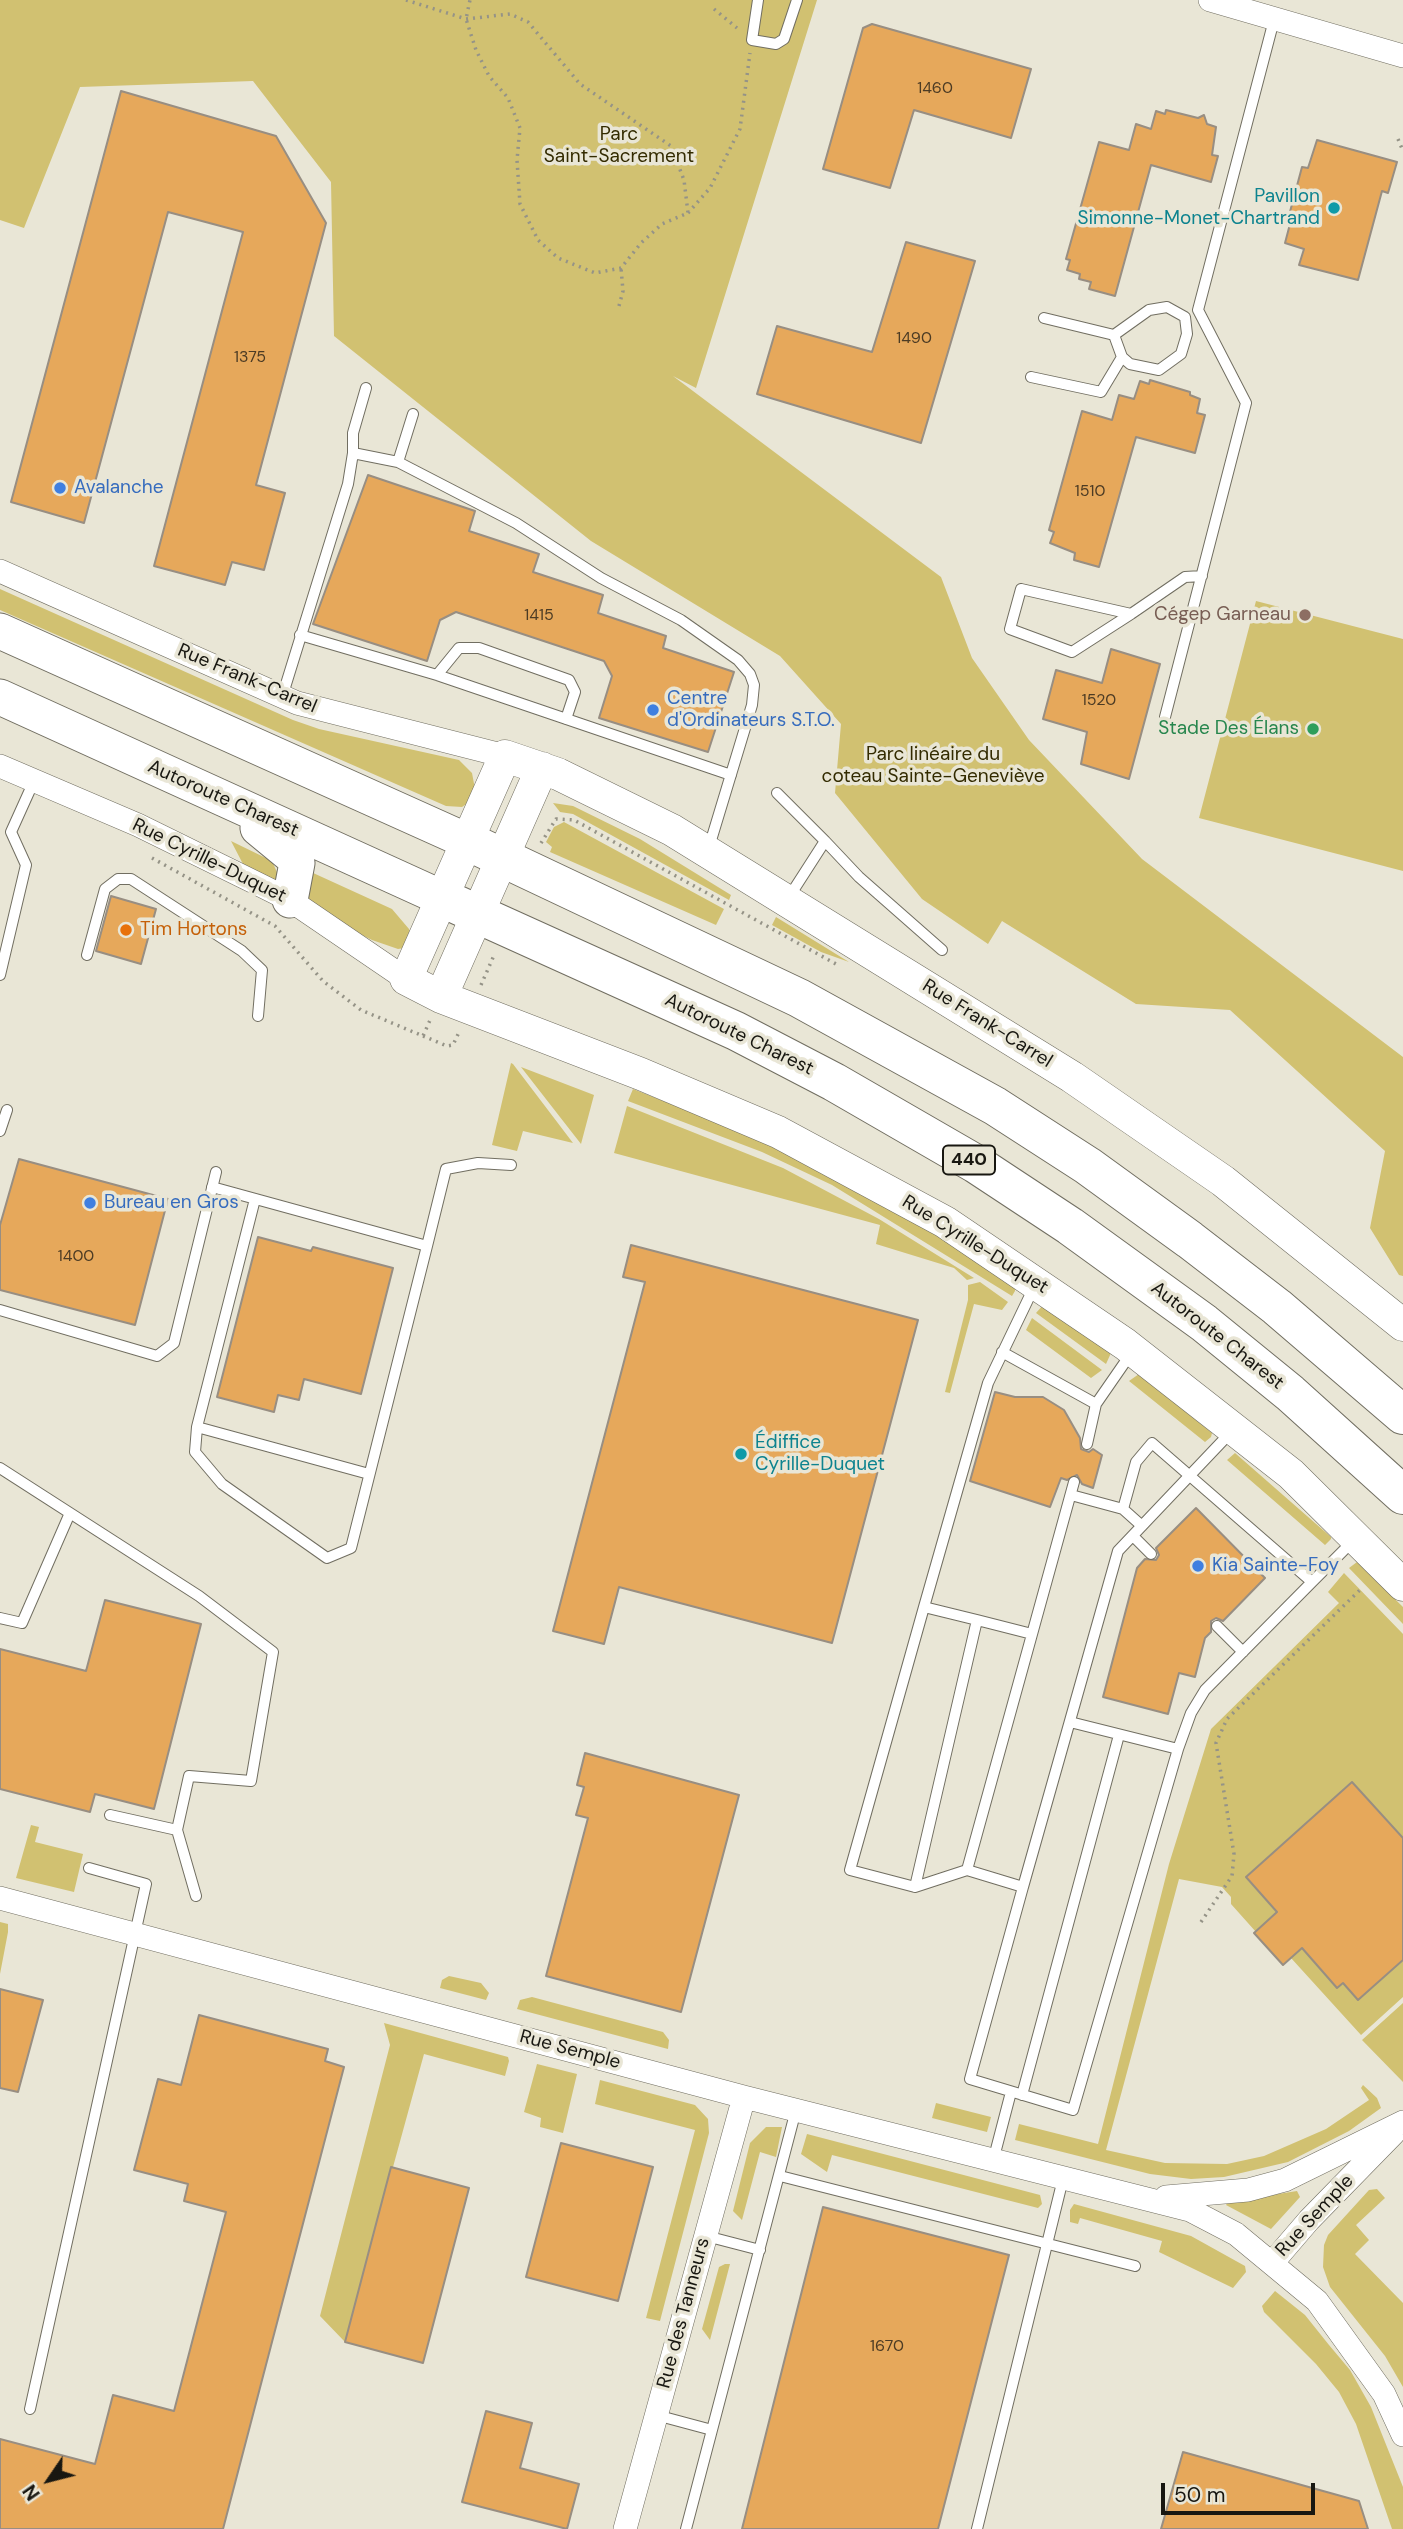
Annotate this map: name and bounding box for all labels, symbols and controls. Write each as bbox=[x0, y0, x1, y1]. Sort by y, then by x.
house number: 1460 bbox=[917, 79, 953, 99]
park label: Parc Saint-Sacrement bbox=[544, 124, 694, 168]
place label: Pavillon Simonne-Monet-Chartrand bbox=[1077, 186, 1320, 230]
marker: Pavillon Simonne-Monet-Chartrand bbox=[1326, 200, 1342, 216]
house number: 1490 bbox=[896, 329, 932, 349]
house number: 1375 bbox=[234, 348, 266, 368]
place label: Avalanche bbox=[74, 477, 164, 499]
marker: Avalanche bbox=[52, 480, 68, 496]
house number: 1510 bbox=[1075, 482, 1105, 502]
place label: Cégep Garneau bbox=[1154, 604, 1291, 626]
house number: 1415 bbox=[524, 606, 554, 626]
marker: Cégep Garneau bbox=[1297, 607, 1313, 623]
street label: Rue Frank-Carrel bbox=[174, 639, 320, 719]
place label: Centre d'Ordinateurs S.T.O. bbox=[667, 688, 835, 732]
house number: 1520 bbox=[1082, 691, 1116, 711]
marker: Centre d'Ordinateurs S.T.O. bbox=[645, 702, 661, 718]
place label: Stade Des Élans bbox=[1158, 718, 1299, 740]
marker: Stade Des Élans bbox=[1305, 721, 1321, 737]
park label: Parc linéaire du coteau Sainte-Geneviève bbox=[822, 744, 1044, 788]
street label: Autoroute Charest bbox=[144, 756, 302, 842]
street label: Rue Cyrille-Duquet bbox=[128, 814, 290, 908]
place label: Tim Hortons bbox=[140, 919, 247, 941]
marker: Tim Hortons bbox=[118, 922, 134, 938]
street label: Rue Frank-Carrel bbox=[918, 975, 1056, 1073]
street label: Autoroute Charest bbox=[661, 989, 817, 1081]
road number: 440 bbox=[943, 1146, 995, 1175]
street label: Rue Cyrille-Duquet bbox=[898, 1191, 1052, 1299]
place label: Bureau en Gros bbox=[104, 1192, 239, 1214]
marker: Bureau en Gros bbox=[82, 1195, 98, 1211]
house number: 1400 bbox=[58, 1247, 94, 1267]
street label: Autoroute Charest bbox=[1146, 1277, 1288, 1395]
place label: Édiffice Cyrille-Duquet bbox=[755, 1432, 885, 1476]
marker: Édiffice Cyrille-Duquet bbox=[733, 1446, 749, 1462]
place label: Kia Sainte-Foy bbox=[1212, 1555, 1339, 1577]
marker: Kia Sainte-Foy bbox=[1190, 1558, 1206, 1574]
street label: Rue Semple bbox=[517, 2026, 623, 2074]
street label: Rue Semple bbox=[1271, 2170, 1359, 2262]
street label: Rue des Tanneurs bbox=[653, 2235, 715, 2391]
house number: 1670 bbox=[870, 2337, 904, 2357]
north arrow bbox=[14, 2445, 84, 2515]
scale bar bbox=[1165, 2470, 1319, 2514]
text: N bbox=[17, 2479, 46, 2505]
text: 50 m bbox=[1174, 2481, 1225, 2509]

